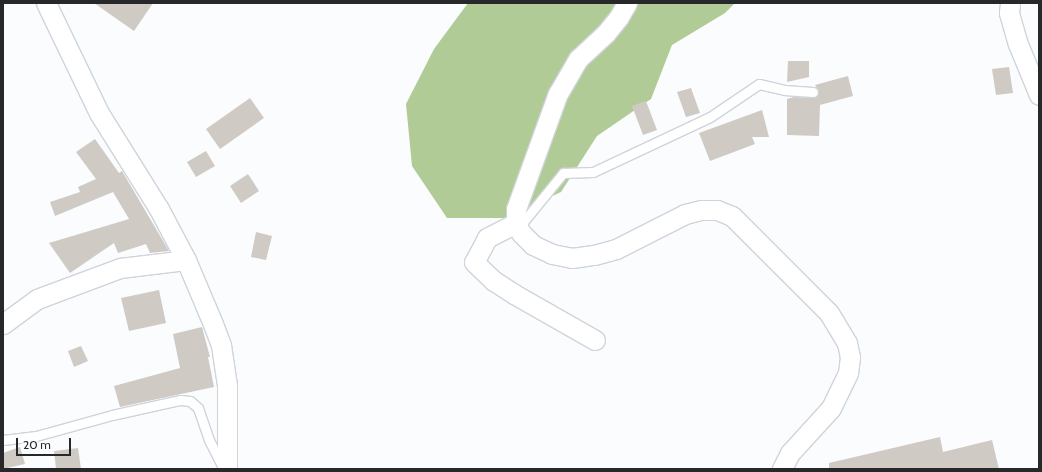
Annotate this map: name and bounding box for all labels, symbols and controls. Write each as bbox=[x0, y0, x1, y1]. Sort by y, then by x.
scale bar bbox=[18, 430, 73, 456]
text: 20 m bbox=[23, 437, 51, 452]

